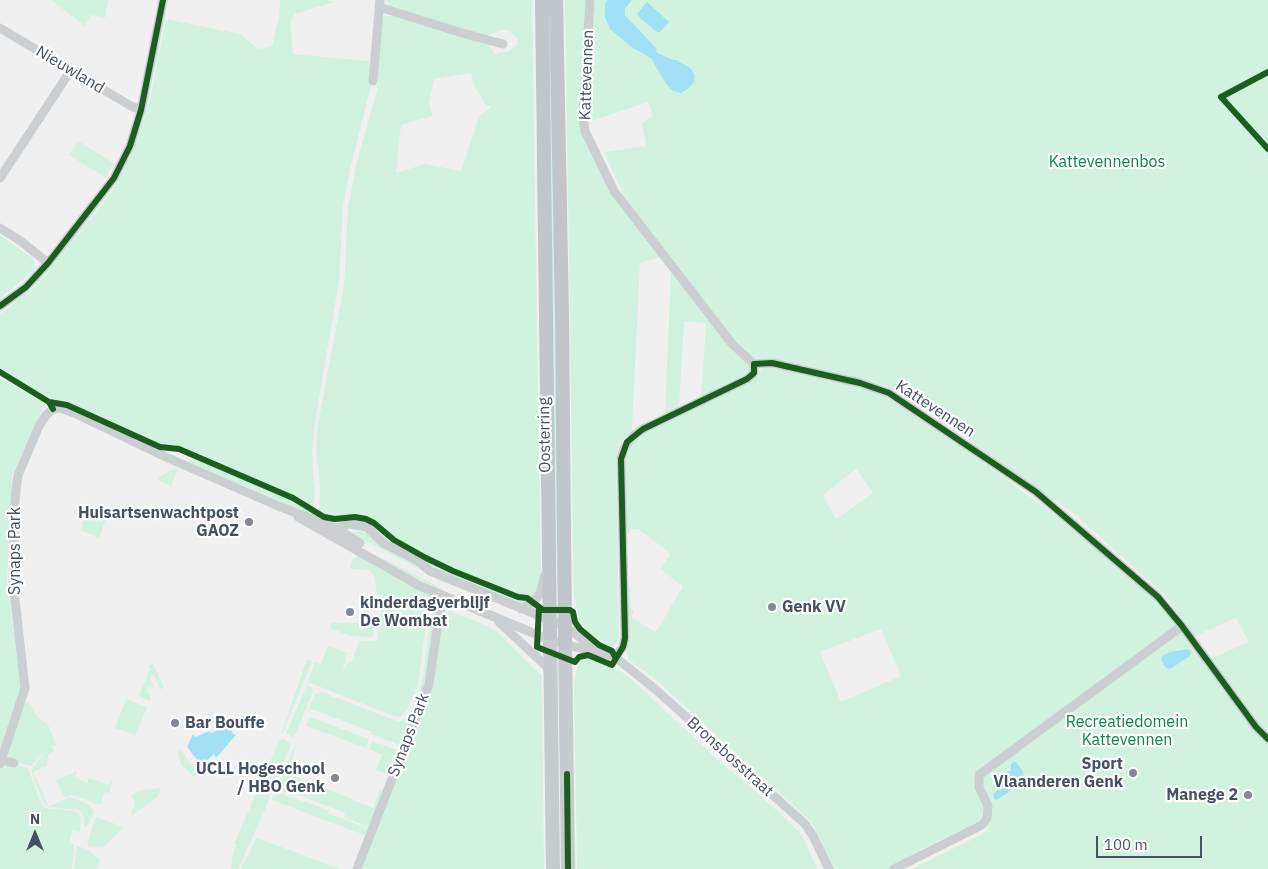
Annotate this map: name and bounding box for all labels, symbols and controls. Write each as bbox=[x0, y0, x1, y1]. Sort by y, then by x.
street label: Kattevennen bbox=[576, 29, 598, 121]
street label: Nieuwland bbox=[32, 42, 108, 98]
park label: Kattevennenbos bbox=[1049, 152, 1165, 172]
street label: Kattevennen bbox=[892, 376, 978, 442]
street label: Oosterring bbox=[535, 397, 555, 473]
place label: Huisartsenwachtpost GAOZ bbox=[78, 503, 239, 541]
street label: Synaps Park bbox=[5, 507, 25, 595]
marker: Huisartsenwachtpost GAOZ bbox=[243, 516, 255, 528]
place label: kinderdagverblijf De Wombat bbox=[360, 593, 490, 631]
place label: Genk VV bbox=[782, 597, 846, 617]
marker: Genk VV bbox=[766, 601, 778, 613]
marker: kinderdagverblijf De Wombat bbox=[344, 606, 356, 618]
street label: Synaps Park bbox=[384, 690, 434, 780]
park label: Recreatiedomein Kattevennen bbox=[1066, 712, 1188, 750]
place label: Bar Bouffe bbox=[185, 713, 265, 733]
street label: Bronsbosstraat bbox=[683, 713, 777, 801]
marker: Bar Bouffe bbox=[169, 717, 181, 729]
place label: Sport Vlaanderen Genk bbox=[993, 754, 1123, 792]
place label: UCLL Hogeschool / HBO Genk bbox=[196, 759, 325, 797]
marker: Sport Vlaanderen Genk bbox=[1127, 767, 1139, 779]
marker: UCLL Hogeschool / HBO Genk bbox=[329, 772, 341, 784]
place label: Manege 2 bbox=[1166, 785, 1238, 805]
marker: Manege 2 bbox=[1242, 789, 1254, 801]
north arrow bbox=[10, 809, 60, 859]
text: N bbox=[30, 810, 40, 828]
scale bar bbox=[1098, 826, 1204, 858]
text: 100 m bbox=[1104, 835, 1148, 854]

